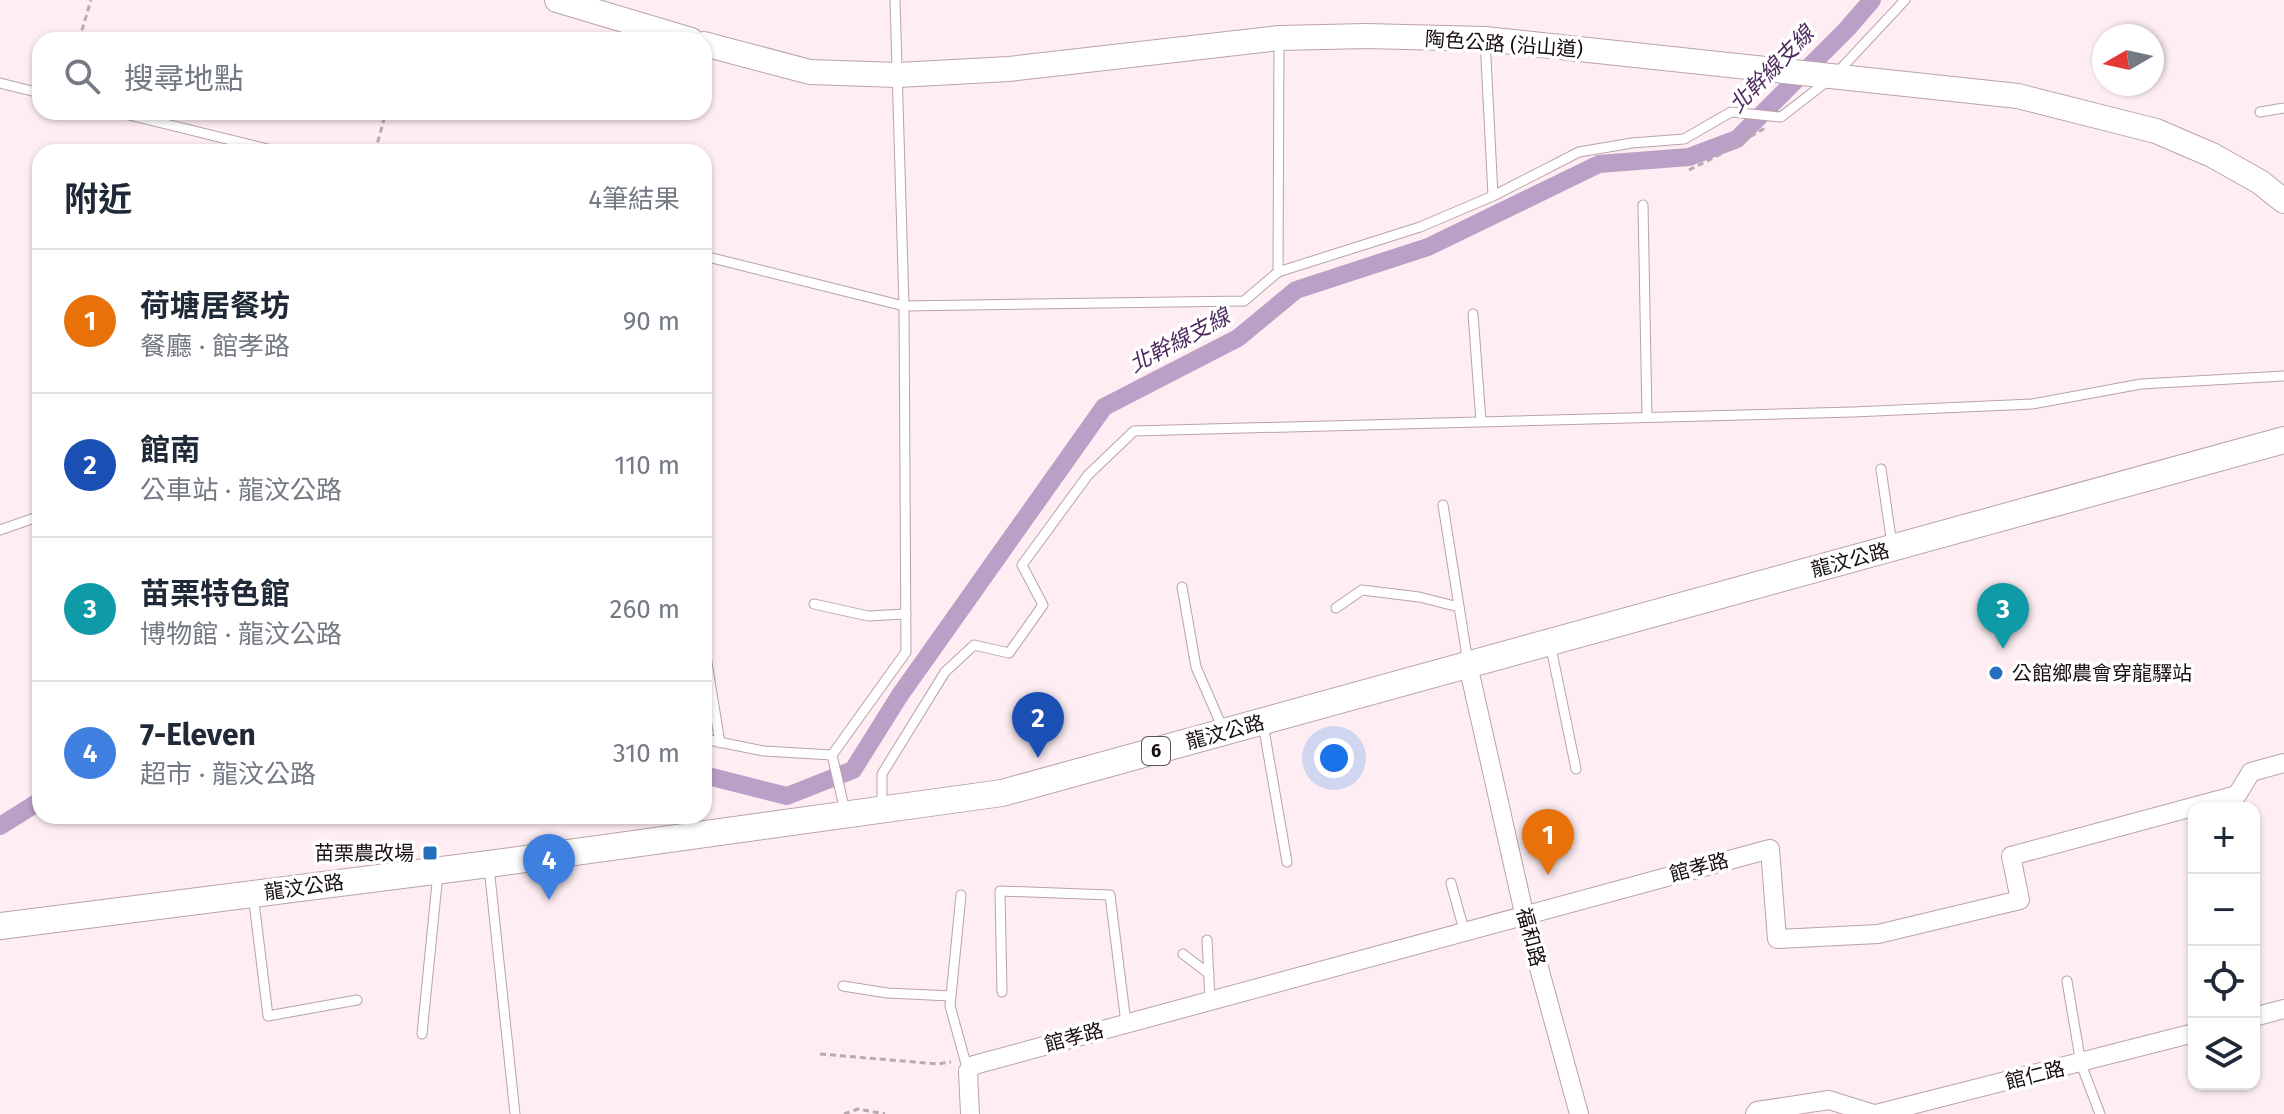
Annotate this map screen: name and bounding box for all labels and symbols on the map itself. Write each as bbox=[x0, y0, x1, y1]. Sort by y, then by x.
water label: 北幹線支線 bbox=[1723, 18, 1821, 118]
north arrow bbox=[2092, 24, 2164, 96]
street label: 陶色公路 (沿山道) bbox=[1424, 27, 1584, 61]
water label: 北幹線支線 bbox=[1124, 301, 1237, 378]
street label: 龍汶公路 bbox=[1808, 538, 1892, 582]
pin: 3 bbox=[1977, 583, 2029, 649]
place label: 公館鄉農會穿龍驛站 bbox=[2012, 661, 2192, 685]
marker: 公館鄉農會穿龍驛站 bbox=[1987, 664, 2005, 682]
pin: 2 bbox=[1012, 692, 1064, 758]
street label: 龍汶公路 bbox=[1183, 710, 1267, 754]
road number: 6 bbox=[1142, 737, 1170, 765]
your location bbox=[1314, 738, 1354, 778]
pin: 1 bbox=[1522, 809, 1574, 875]
pin: 4 bbox=[523, 834, 575, 900]
place label: 苗栗農改場 bbox=[314, 841, 414, 865]
marker: 苗栗農改場 bbox=[421, 844, 439, 862]
street label: 館孝路 bbox=[1667, 848, 1731, 886]
street label: 龍汶公路 bbox=[263, 870, 345, 904]
street label: 福和路 bbox=[1512, 905, 1550, 969]
street label: 館孝路 bbox=[1042, 1018, 1106, 1056]
street label: 館仁路 bbox=[2003, 1056, 2067, 1094]

